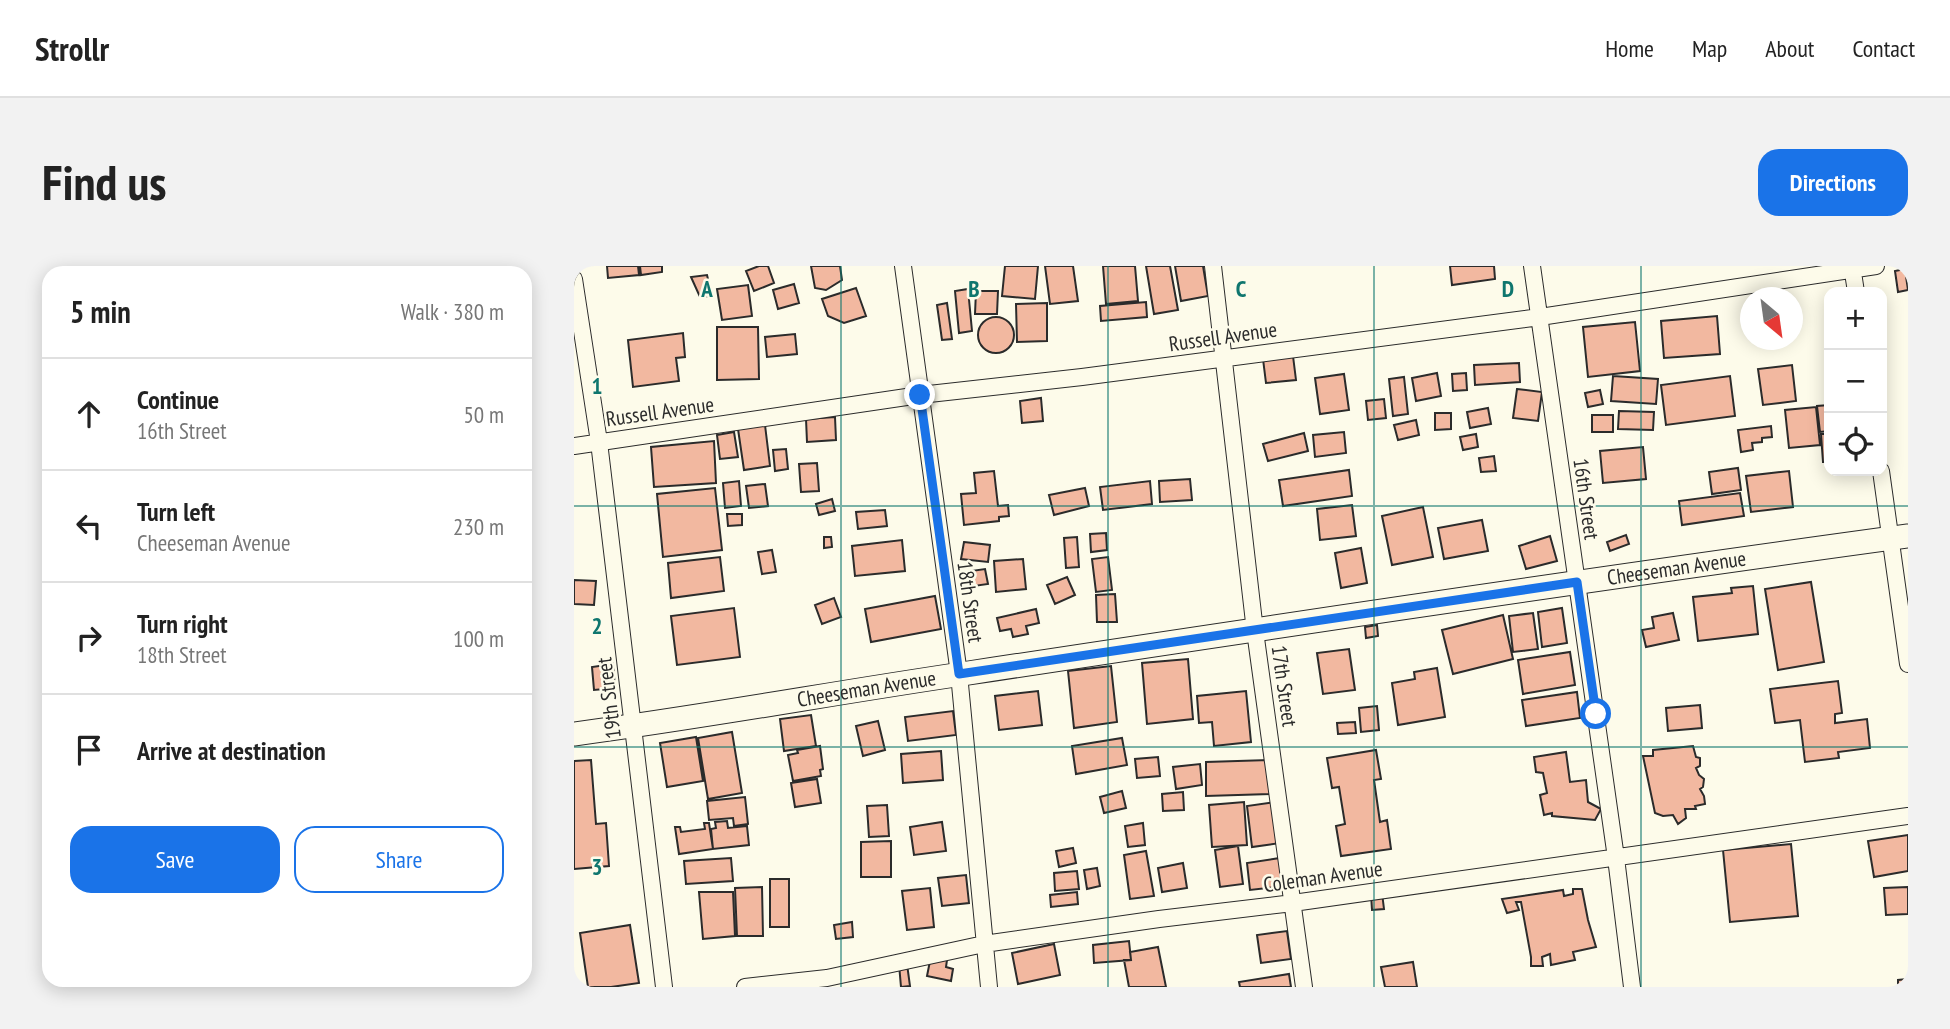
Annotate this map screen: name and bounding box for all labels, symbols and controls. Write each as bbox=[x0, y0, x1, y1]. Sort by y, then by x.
text: Strollr bbox=[35, 27, 109, 70]
text: Home bbox=[1605, 33, 1654, 64]
text: Map bbox=[1692, 33, 1727, 64]
text: About bbox=[1765, 33, 1814, 64]
text: Contact bbox=[1852, 33, 1915, 64]
button: Directions bbox=[1758, 149, 1908, 216]
text: Find us bbox=[42, 150, 166, 214]
text: A bbox=[700, 274, 713, 303]
text: B bbox=[968, 274, 980, 303]
text: C bbox=[1236, 274, 1247, 303]
text: D bbox=[1502, 274, 1514, 303]
north arrow bbox=[1740, 287, 1803, 350]
map controls bbox=[1824, 287, 1887, 476]
button: + bbox=[1824, 287, 1887, 350]
text: 5 min bbox=[70, 292, 131, 331]
text: Walk · 380 m bbox=[401, 297, 504, 326]
street label: Russell Avenue bbox=[1167, 316, 1279, 357]
button: − bbox=[1824, 350, 1887, 413]
text: 1 bbox=[592, 371, 603, 400]
route end bbox=[904, 379, 935, 410]
text: Continue bbox=[137, 383, 219, 416]
street label: Russell Avenue bbox=[604, 391, 716, 432]
icon: ahead bbox=[70, 395, 108, 433]
text: 50 m bbox=[463, 400, 504, 429]
button: locate bbox=[1824, 413, 1887, 476]
text: 16th Street bbox=[137, 416, 227, 445]
street label: 16th Street bbox=[1567, 457, 1606, 542]
text: Turn left bbox=[137, 495, 215, 528]
icon: left bbox=[70, 507, 108, 545]
text: 230 m bbox=[453, 512, 504, 541]
text: Cheeseman Avenue bbox=[137, 528, 290, 557]
street label: Cheeseman Avenue bbox=[1605, 545, 1748, 591]
street label: 18th Street bbox=[951, 560, 990, 645]
text: Turn right bbox=[137, 607, 228, 640]
text: 2 bbox=[592, 611, 603, 640]
icon: right bbox=[70, 619, 108, 657]
text: 100 m bbox=[453, 624, 504, 653]
text: 18th Street bbox=[137, 640, 227, 669]
street label: 17th Street bbox=[1265, 644, 1304, 728]
street label: 19th Street bbox=[590, 656, 627, 740]
street label: Cheeseman Avenue bbox=[795, 664, 938, 713]
route start bbox=[1580, 698, 1611, 729]
icon: arrive bbox=[70, 731, 108, 769]
text: Arrive at destination bbox=[137, 734, 326, 767]
button: Save bbox=[70, 826, 280, 893]
button: Share bbox=[294, 826, 504, 893]
text: 3 bbox=[592, 852, 603, 881]
street label: Coleman Avenue bbox=[1262, 855, 1384, 898]

